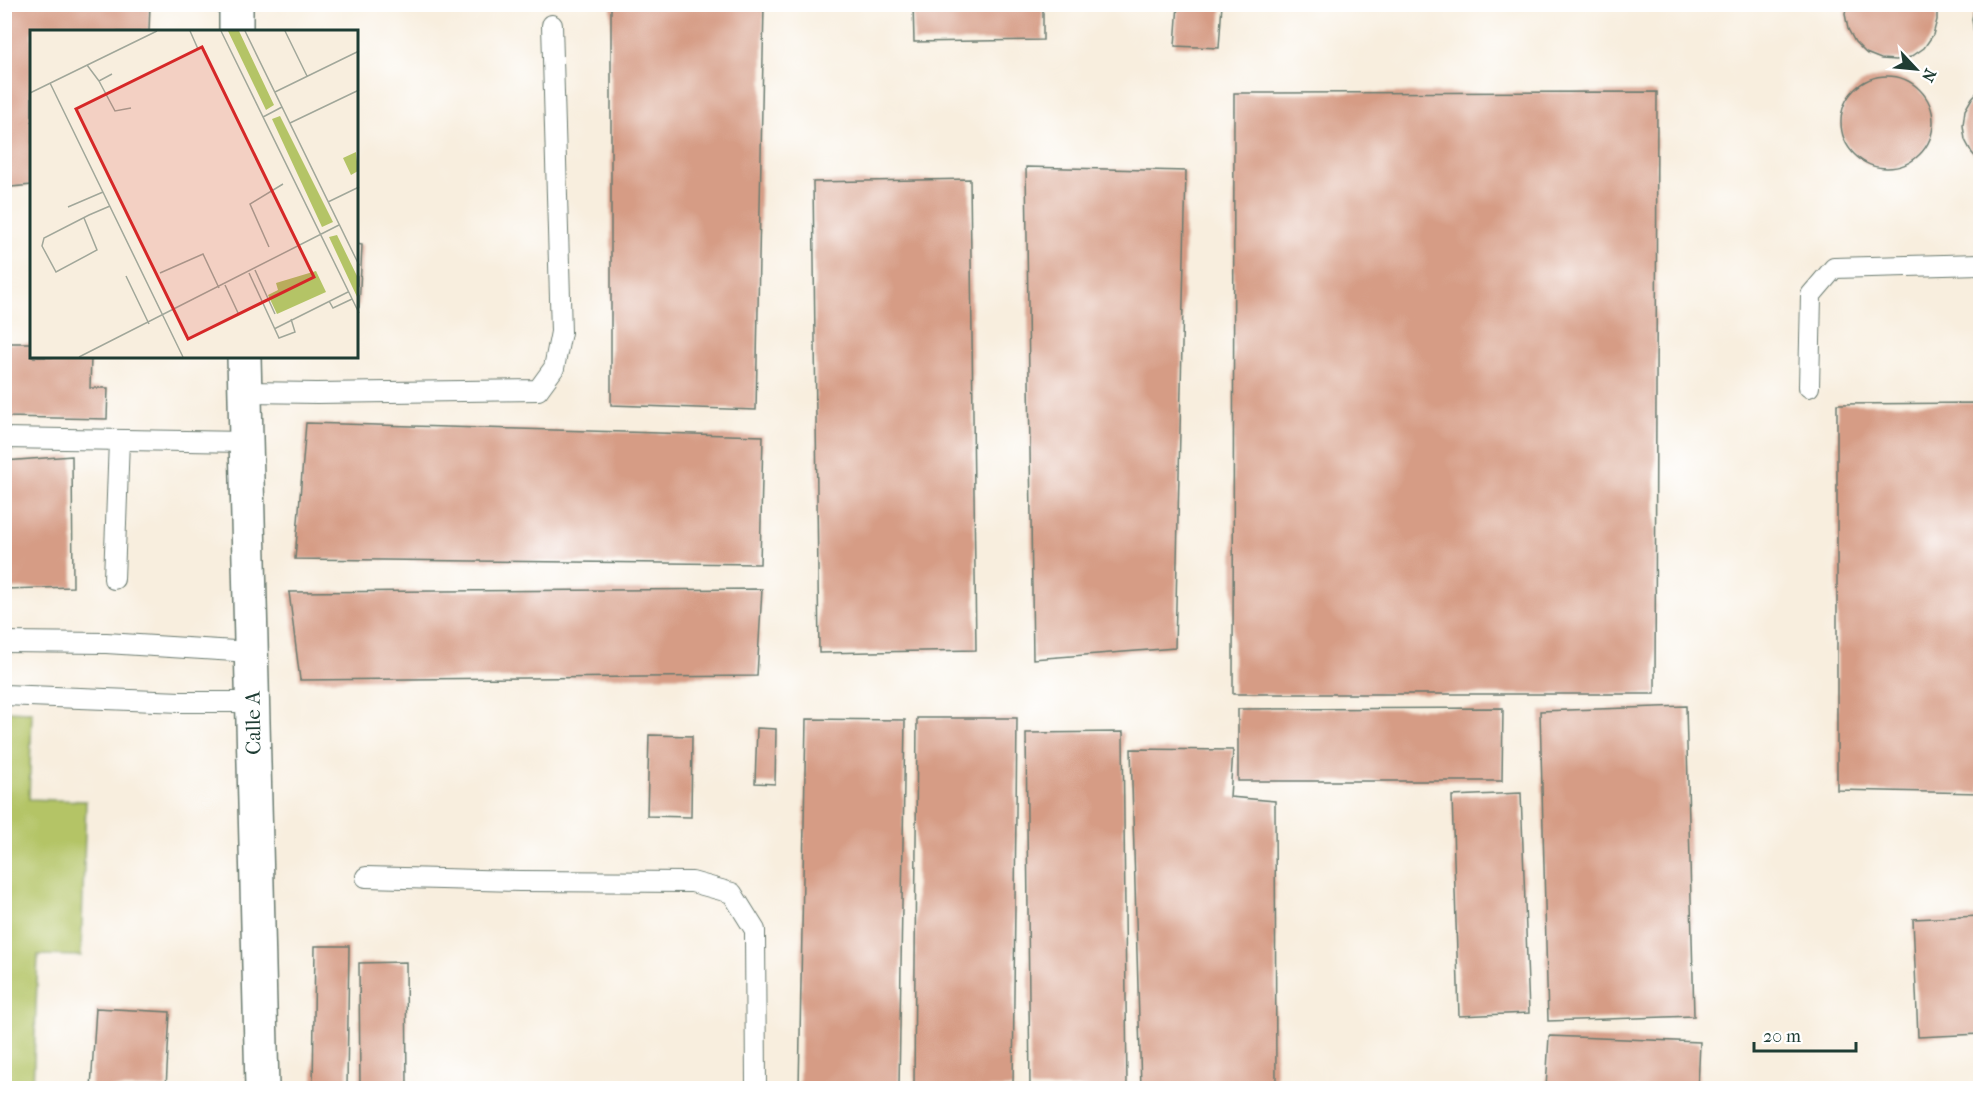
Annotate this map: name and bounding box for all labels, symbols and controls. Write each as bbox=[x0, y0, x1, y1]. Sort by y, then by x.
inset map bbox=[30, 30, 358, 358]
north arrow bbox=[1886, 39, 1946, 99]
text: N bbox=[1917, 66, 1940, 86]
street label: Calle A bbox=[240, 691, 266, 755]
scale bar bbox=[1754, 1015, 1856, 1053]
text: 20 m bbox=[1763, 1026, 1801, 1047]

